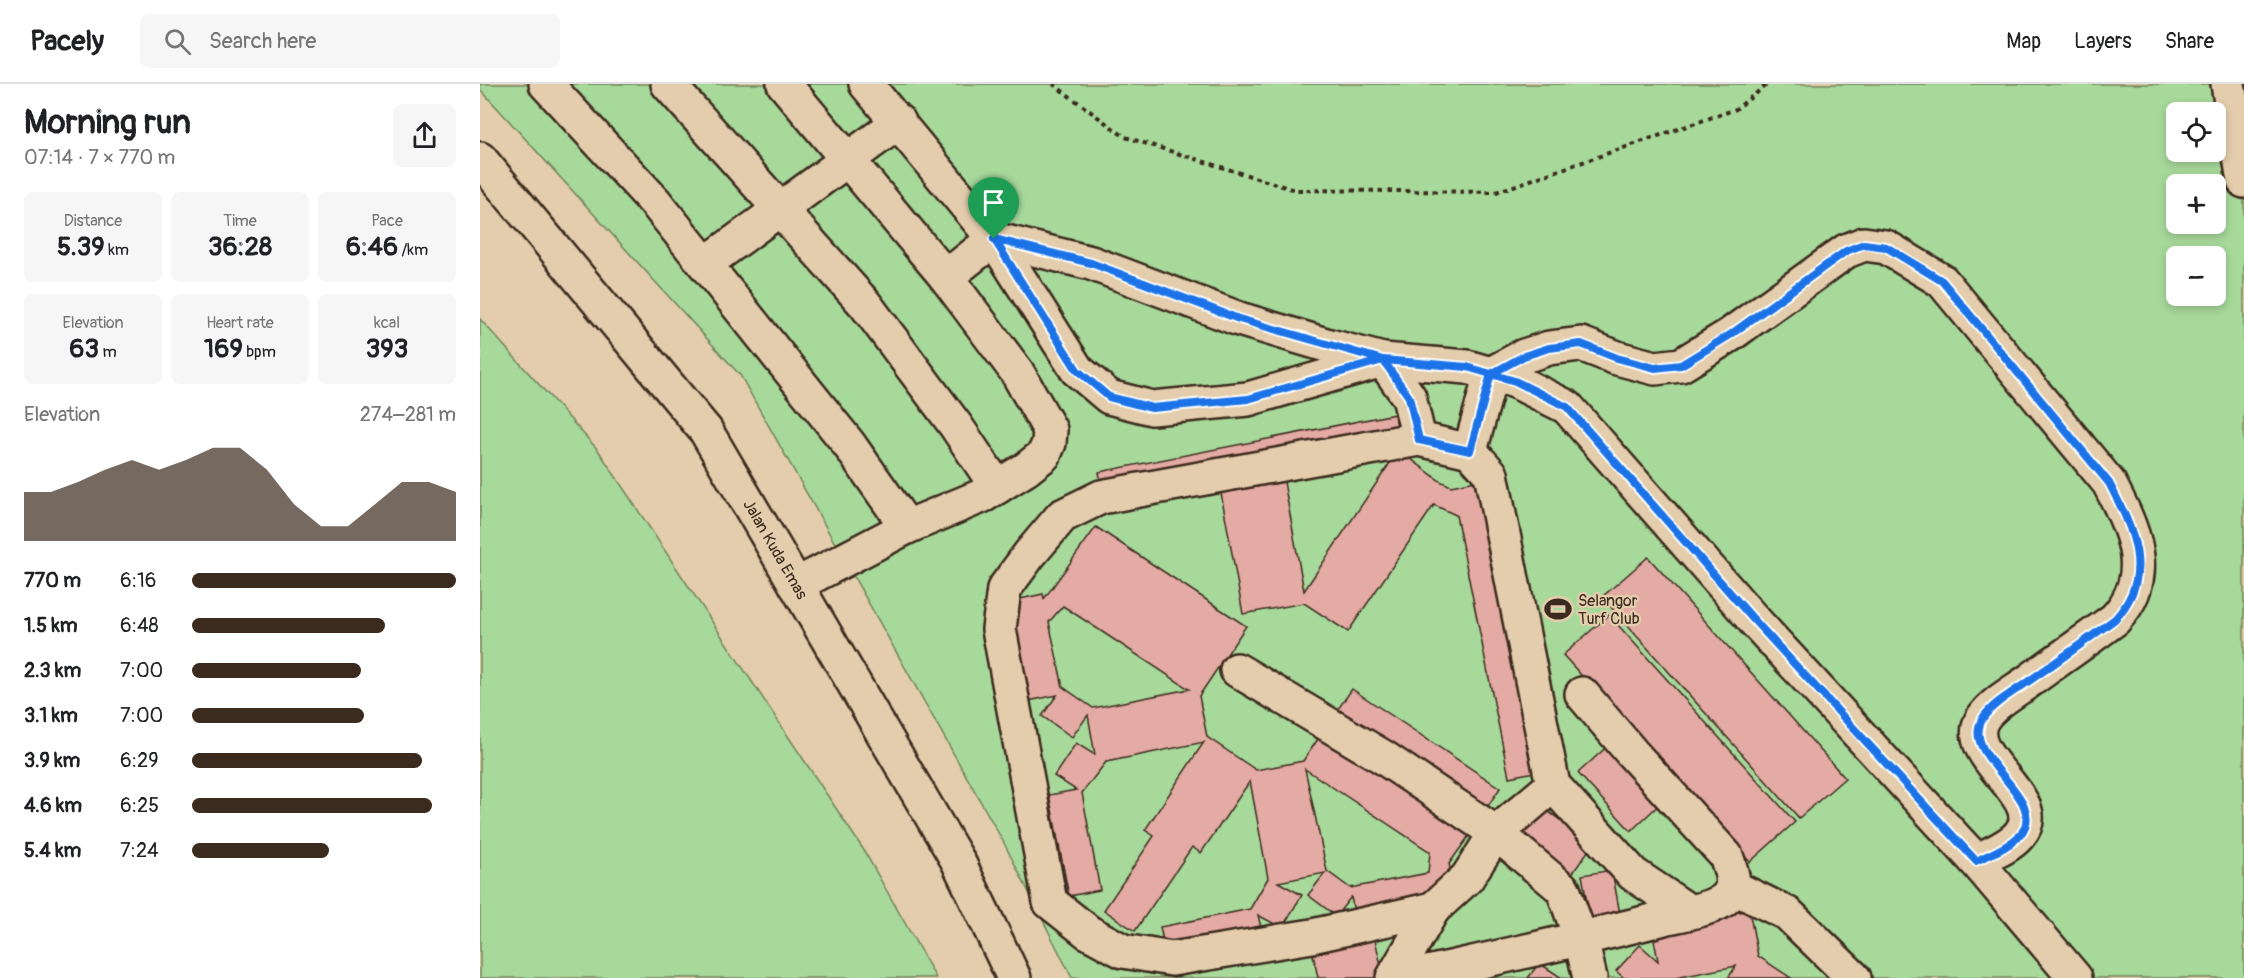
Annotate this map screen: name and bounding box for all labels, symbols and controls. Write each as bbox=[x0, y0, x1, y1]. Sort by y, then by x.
search box bbox=[140, 14, 560, 68]
text: Pacely bbox=[30, 24, 104, 59]
icon: search bbox=[161, 25, 194, 58]
text: Search here bbox=[209, 27, 316, 55]
text: Map bbox=[2006, 28, 2041, 55]
text: Layers bbox=[2074, 28, 2132, 55]
text: Share bbox=[2165, 28, 2214, 55]
text: Morning run bbox=[24, 102, 191, 143]
map controls bbox=[2166, 102, 2226, 306]
button: locate bbox=[2166, 102, 2226, 162]
button: share bbox=[393, 104, 456, 167]
text: 07:14 · 7 × 770 m bbox=[24, 145, 175, 170]
button: + bbox=[2166, 174, 2226, 234]
pin bbox=[968, 177, 1019, 239]
icon: arrive bbox=[977, 186, 1010, 219]
text: Distance bbox=[64, 211, 122, 231]
text: Time bbox=[223, 211, 257, 231]
text: Pace bbox=[371, 211, 403, 231]
text: 5.39 bbox=[57, 231, 105, 263]
text: 36:28 bbox=[208, 231, 272, 263]
text: 6:46 bbox=[346, 231, 398, 263]
text: km bbox=[105, 240, 129, 260]
text: /km bbox=[398, 240, 428, 260]
button: − bbox=[2166, 246, 2226, 306]
text: Elevation bbox=[63, 313, 123, 333]
text: Heart rate bbox=[206, 313, 274, 333]
text: kcal bbox=[374, 313, 400, 333]
text: 63 bbox=[69, 333, 99, 365]
text: 169 bbox=[204, 333, 243, 365]
text: 393 bbox=[366, 333, 408, 365]
text: m bbox=[99, 342, 117, 362]
text: bpm bbox=[243, 342, 276, 362]
text: Elevation bbox=[24, 402, 100, 427]
text: 274–281 m bbox=[360, 402, 456, 427]
street label: Jalan Kuda Emas bbox=[738, 496, 812, 603]
text: 770 m bbox=[24, 568, 81, 593]
text: 6:16 bbox=[120, 568, 156, 593]
place label: Selangor Turf Club bbox=[1578, 591, 1640, 629]
sports icon: Selangor Turf Club bbox=[1543, 594, 1573, 624]
text: 1.5 km bbox=[24, 613, 77, 638]
text: 6:48 bbox=[120, 613, 159, 638]
text: 2.3 km bbox=[24, 658, 81, 683]
text: 7:00 bbox=[120, 658, 163, 683]
text: 3.1 km bbox=[24, 703, 78, 728]
text: 7:00 bbox=[120, 703, 163, 728]
text: 3.9 km bbox=[24, 748, 80, 773]
text: 6:29 bbox=[120, 748, 158, 773]
text: 4.6 km bbox=[24, 793, 82, 818]
text: 6:25 bbox=[120, 793, 159, 818]
text: 5.4 km bbox=[24, 838, 81, 863]
text: 7:24 bbox=[120, 838, 159, 863]

